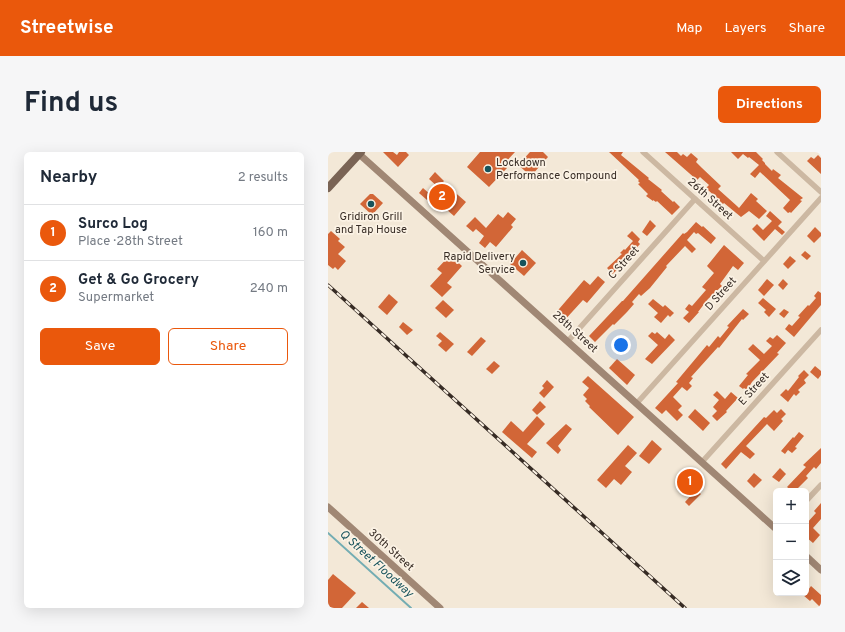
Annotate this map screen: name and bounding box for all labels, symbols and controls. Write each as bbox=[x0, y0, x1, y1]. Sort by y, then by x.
text: Streetwise bbox=[20, 16, 113, 40]
text: Map bbox=[676, 20, 702, 37]
text: Layers bbox=[724, 20, 766, 37]
text: Share bbox=[788, 20, 825, 37]
text: Find us bbox=[24, 86, 118, 122]
button: Directions bbox=[718, 86, 821, 123]
place label: Lockdown Performance Compound bbox=[496, 156, 617, 183]
marker: Lockdown Performance Compound bbox=[483, 164, 493, 174]
text: Nearby bbox=[40, 167, 97, 189]
text: 2 results bbox=[238, 170, 288, 186]
street label: 26th Street bbox=[684, 175, 736, 223]
pin: 2 bbox=[429, 182, 455, 212]
marker: Gridiron Grill and Tap House bbox=[366, 199, 376, 209]
place label: Gridiron Grill and Tap House bbox=[335, 210, 407, 237]
text: Surco Log bbox=[78, 215, 148, 234]
text: 1 bbox=[50, 225, 56, 241]
text: 160 m bbox=[253, 225, 288, 241]
text: Place · 28th Street bbox=[78, 234, 183, 250]
street label: C Street bbox=[605, 243, 643, 283]
place label: Rapid Delivery Service bbox=[443, 250, 515, 277]
marker: Rapid Delivery Service bbox=[518, 258, 528, 268]
text: Get & Go Grocery bbox=[78, 271, 199, 290]
street label: D Street bbox=[702, 274, 740, 314]
text: 2 bbox=[49, 281, 57, 297]
text: 240 m bbox=[250, 281, 288, 297]
text: Supermarket bbox=[78, 290, 154, 306]
street label: 28th Street bbox=[549, 308, 601, 356]
button: Save bbox=[40, 328, 160, 365]
button: Share bbox=[168, 328, 288, 365]
your location bbox=[611, 335, 631, 355]
street label: E Street bbox=[736, 370, 772, 408]
pin: 1 bbox=[677, 467, 703, 497]
map controls bbox=[773, 488, 809, 596]
button: + bbox=[773, 488, 809, 524]
button: − bbox=[773, 524, 809, 560]
water label: Q Street Floodway bbox=[336, 526, 417, 602]
street label: 30th Street bbox=[365, 526, 417, 574]
button: layers bbox=[773, 560, 809, 596]

